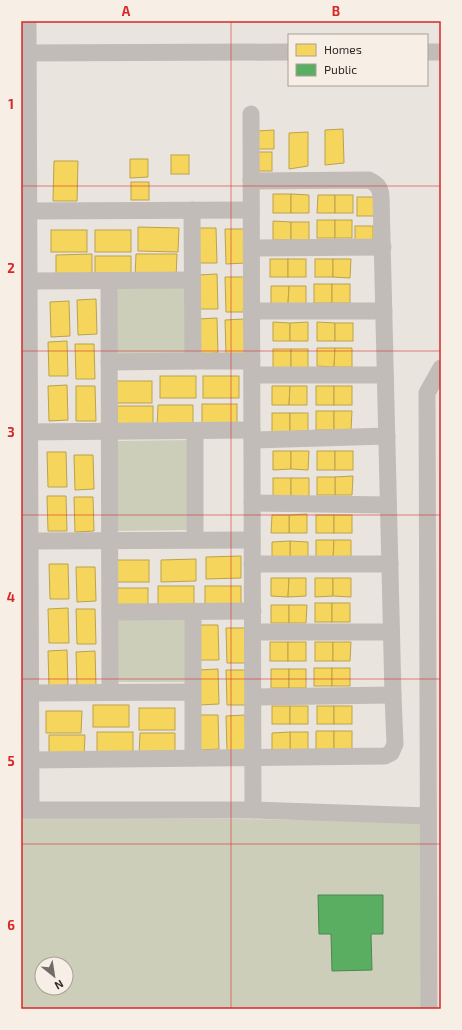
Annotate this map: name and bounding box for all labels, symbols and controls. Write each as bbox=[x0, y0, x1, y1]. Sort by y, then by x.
text: A bbox=[122, 3, 131, 19]
text: B bbox=[332, 3, 340, 19]
legend bbox=[288, 34, 428, 86]
text: Homes bbox=[324, 42, 362, 56]
text: Public bbox=[324, 62, 357, 76]
text: 1 bbox=[8, 96, 14, 112]
text: 2 bbox=[7, 260, 15, 276]
text: 3 bbox=[7, 424, 15, 440]
text: 4 bbox=[7, 589, 15, 605]
text: 5 bbox=[7, 753, 15, 769]
text: 6 bbox=[7, 917, 15, 933]
north arrow bbox=[34, 956, 74, 996]
text: N bbox=[53, 977, 66, 993]

